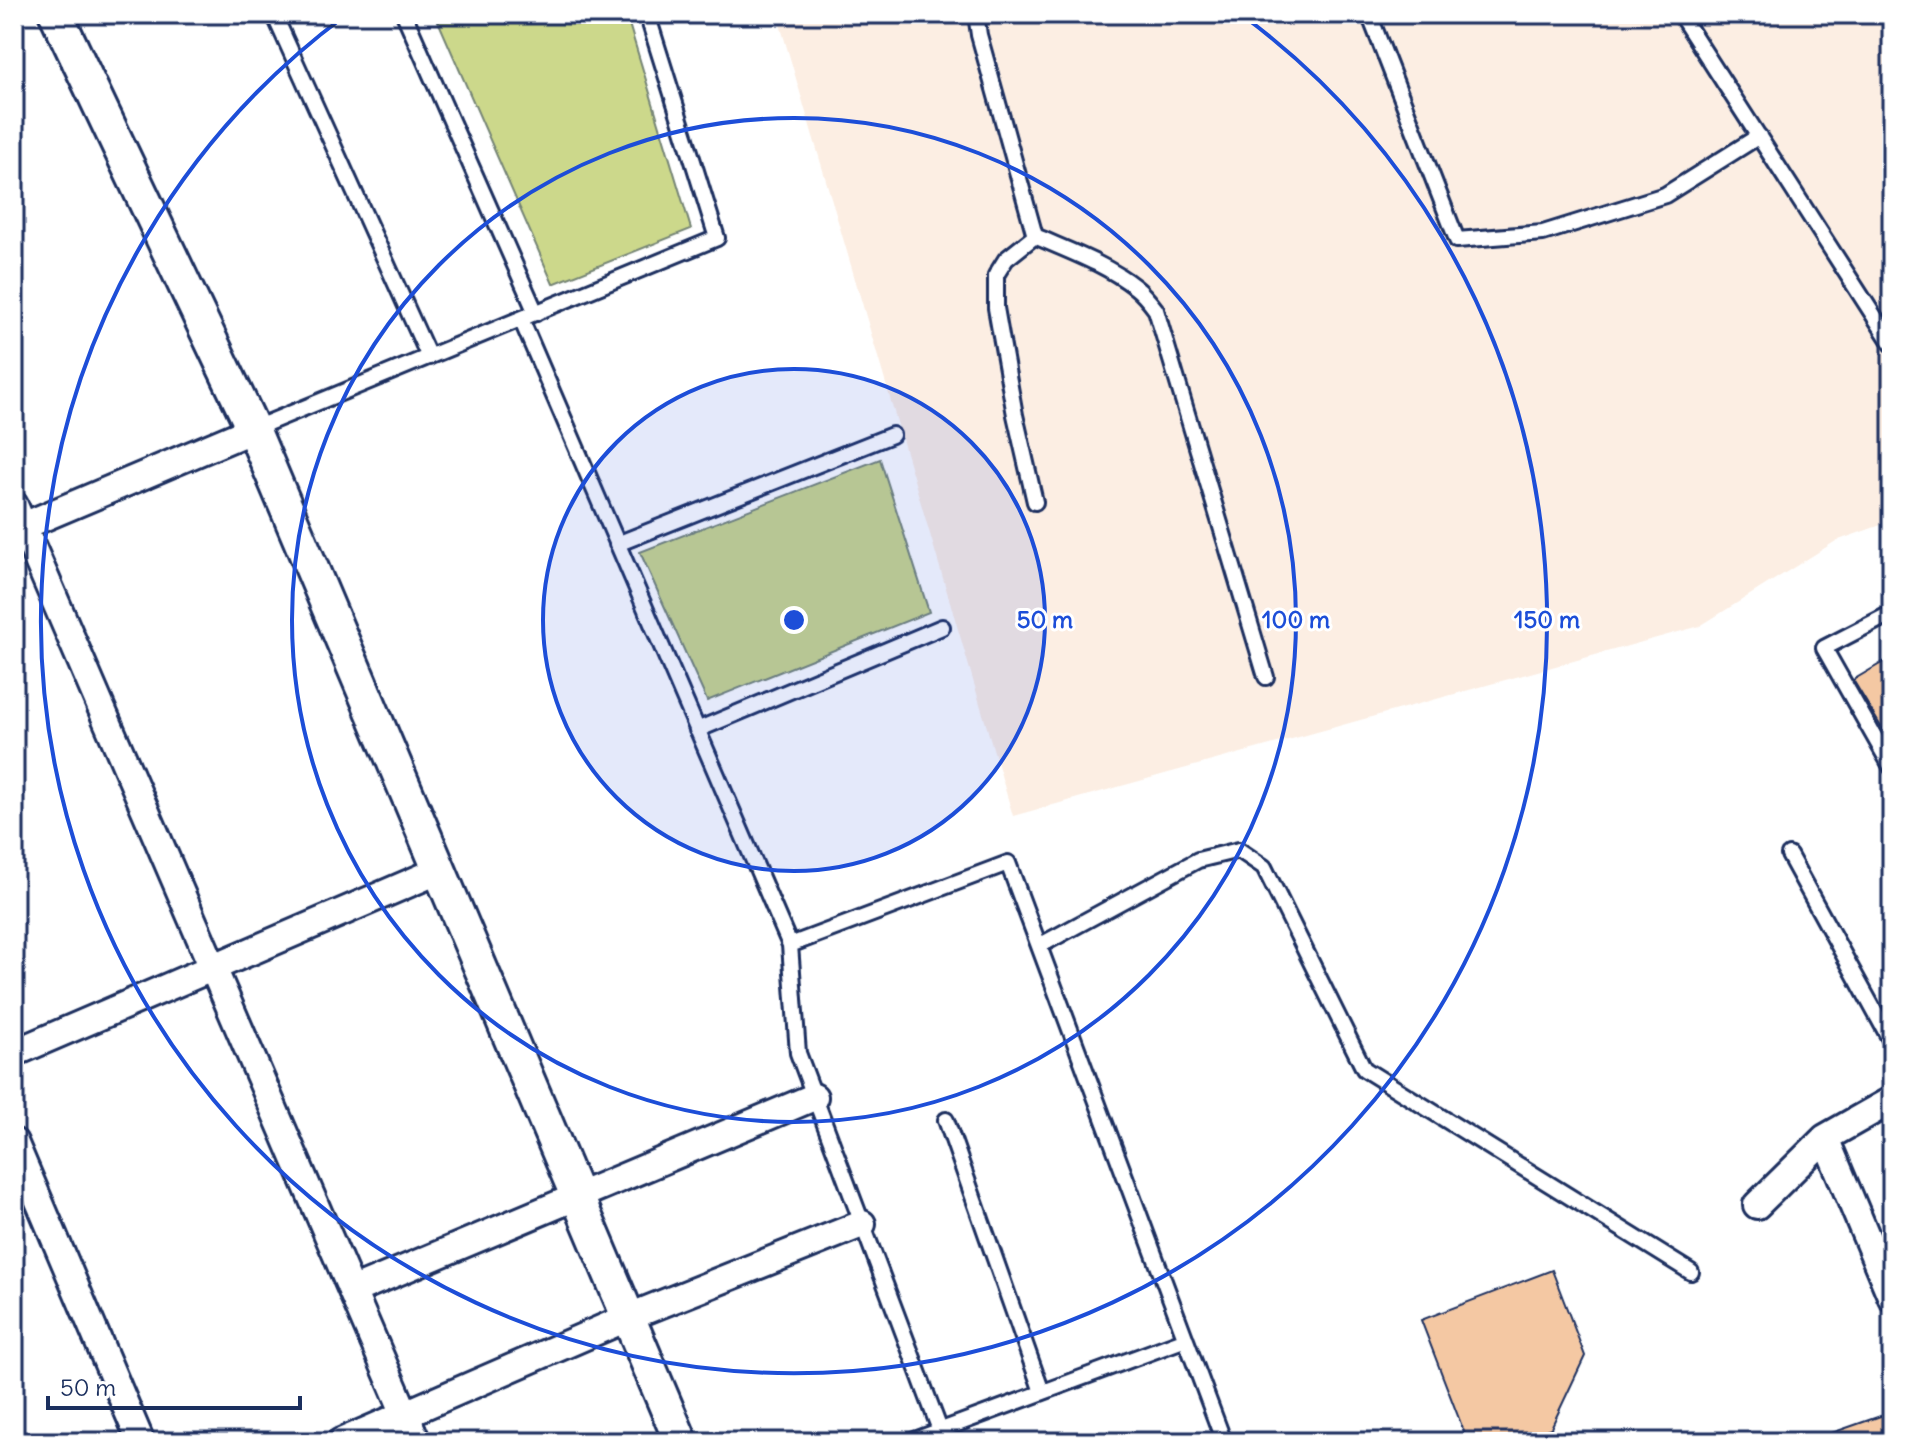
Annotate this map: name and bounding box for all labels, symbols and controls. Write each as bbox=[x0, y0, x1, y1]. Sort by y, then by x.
text: 50 m bbox=[1017, 604, 1073, 634]
text: 100 m bbox=[1262, 604, 1330, 634]
text: 150 m bbox=[1514, 604, 1580, 634]
centre of rings bbox=[780, 606, 808, 634]
scale bar bbox=[48, 1360, 300, 1410]
text: 50 m bbox=[60, 1372, 116, 1402]

